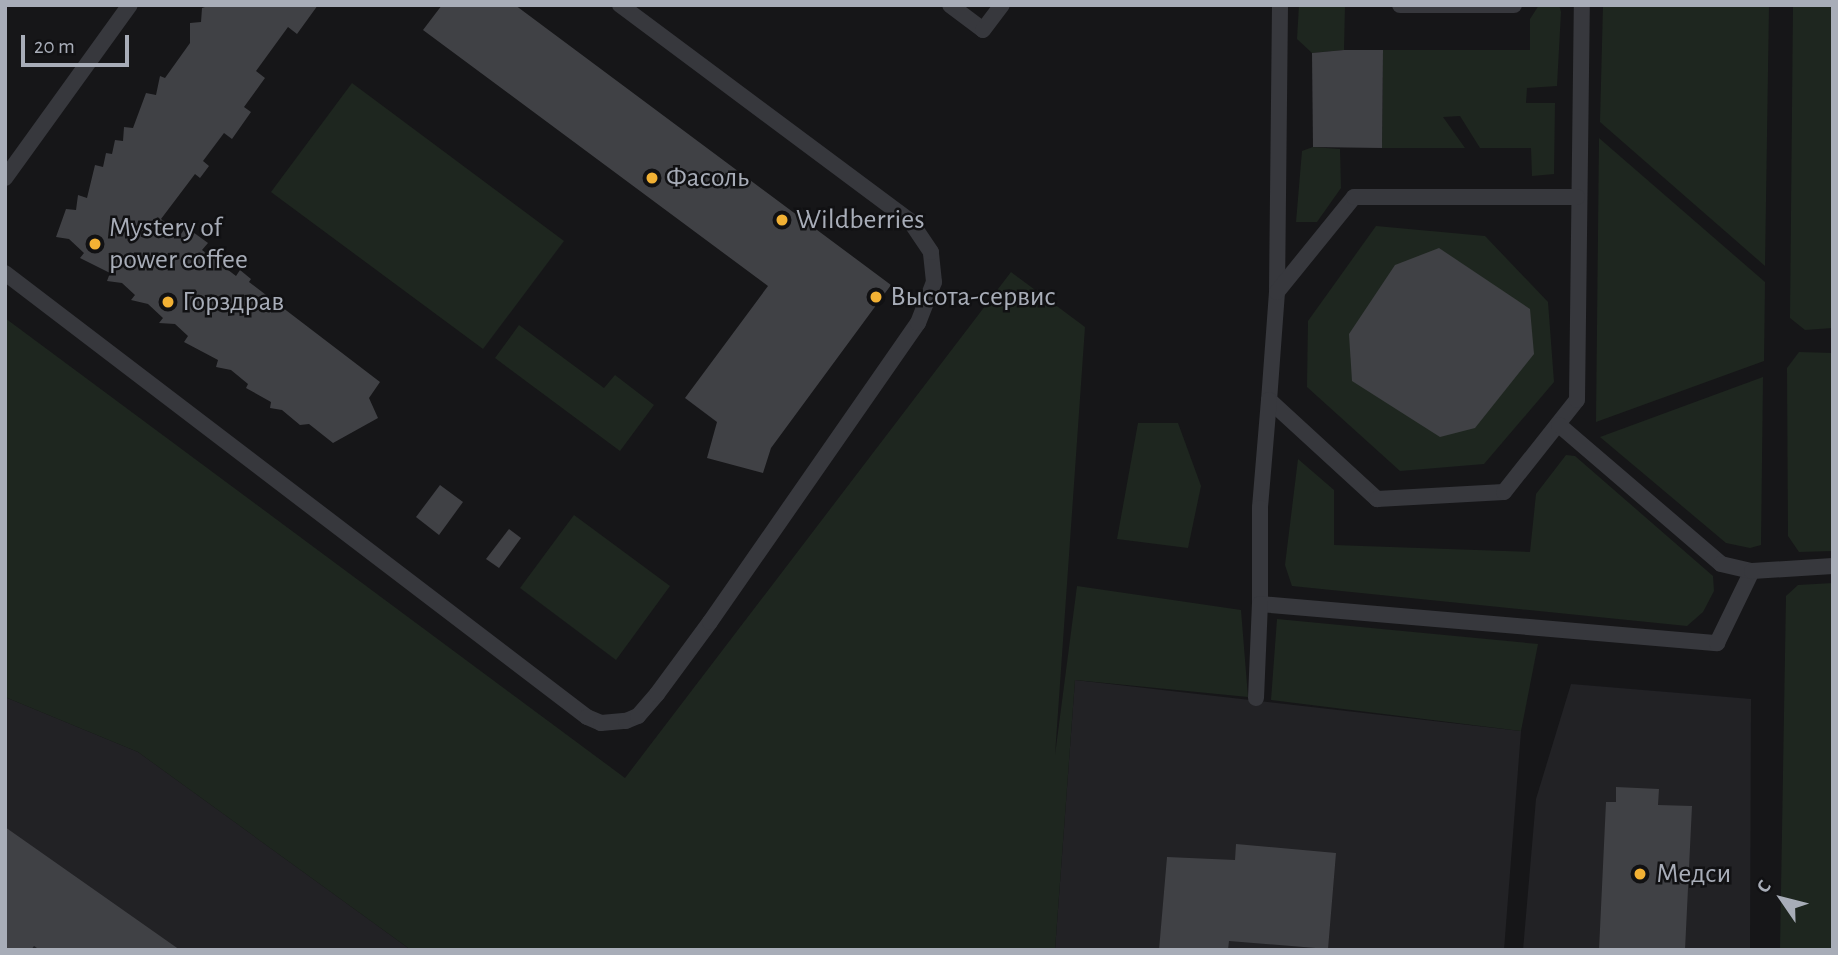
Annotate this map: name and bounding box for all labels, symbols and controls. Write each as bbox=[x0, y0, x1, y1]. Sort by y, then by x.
scale bar bbox=[24, 21, 133, 65]
text: 20 m bbox=[34, 36, 75, 57]
place label: Фасоль bbox=[666, 161, 749, 195]
marker: Фасоль bbox=[644, 170, 660, 186]
place label: Wildberries bbox=[796, 203, 925, 237]
place label: Mystery of power coffee bbox=[109, 211, 248, 277]
marker: Wildberries bbox=[774, 212, 790, 228]
marker: Mystery of power coffee bbox=[87, 236, 103, 252]
place label: Высота-сервис bbox=[890, 280, 1056, 314]
place label: Горздрав bbox=[182, 285, 284, 319]
marker: Высота-сервис bbox=[868, 289, 884, 305]
marker: Горздрав bbox=[160, 294, 176, 310]
place label: Медси bbox=[1656, 857, 1731, 891]
marker: Медси bbox=[1630, 864, 1650, 884]
north arrow bbox=[1747, 864, 1817, 934]
text: С bbox=[1754, 877, 1775, 896]

